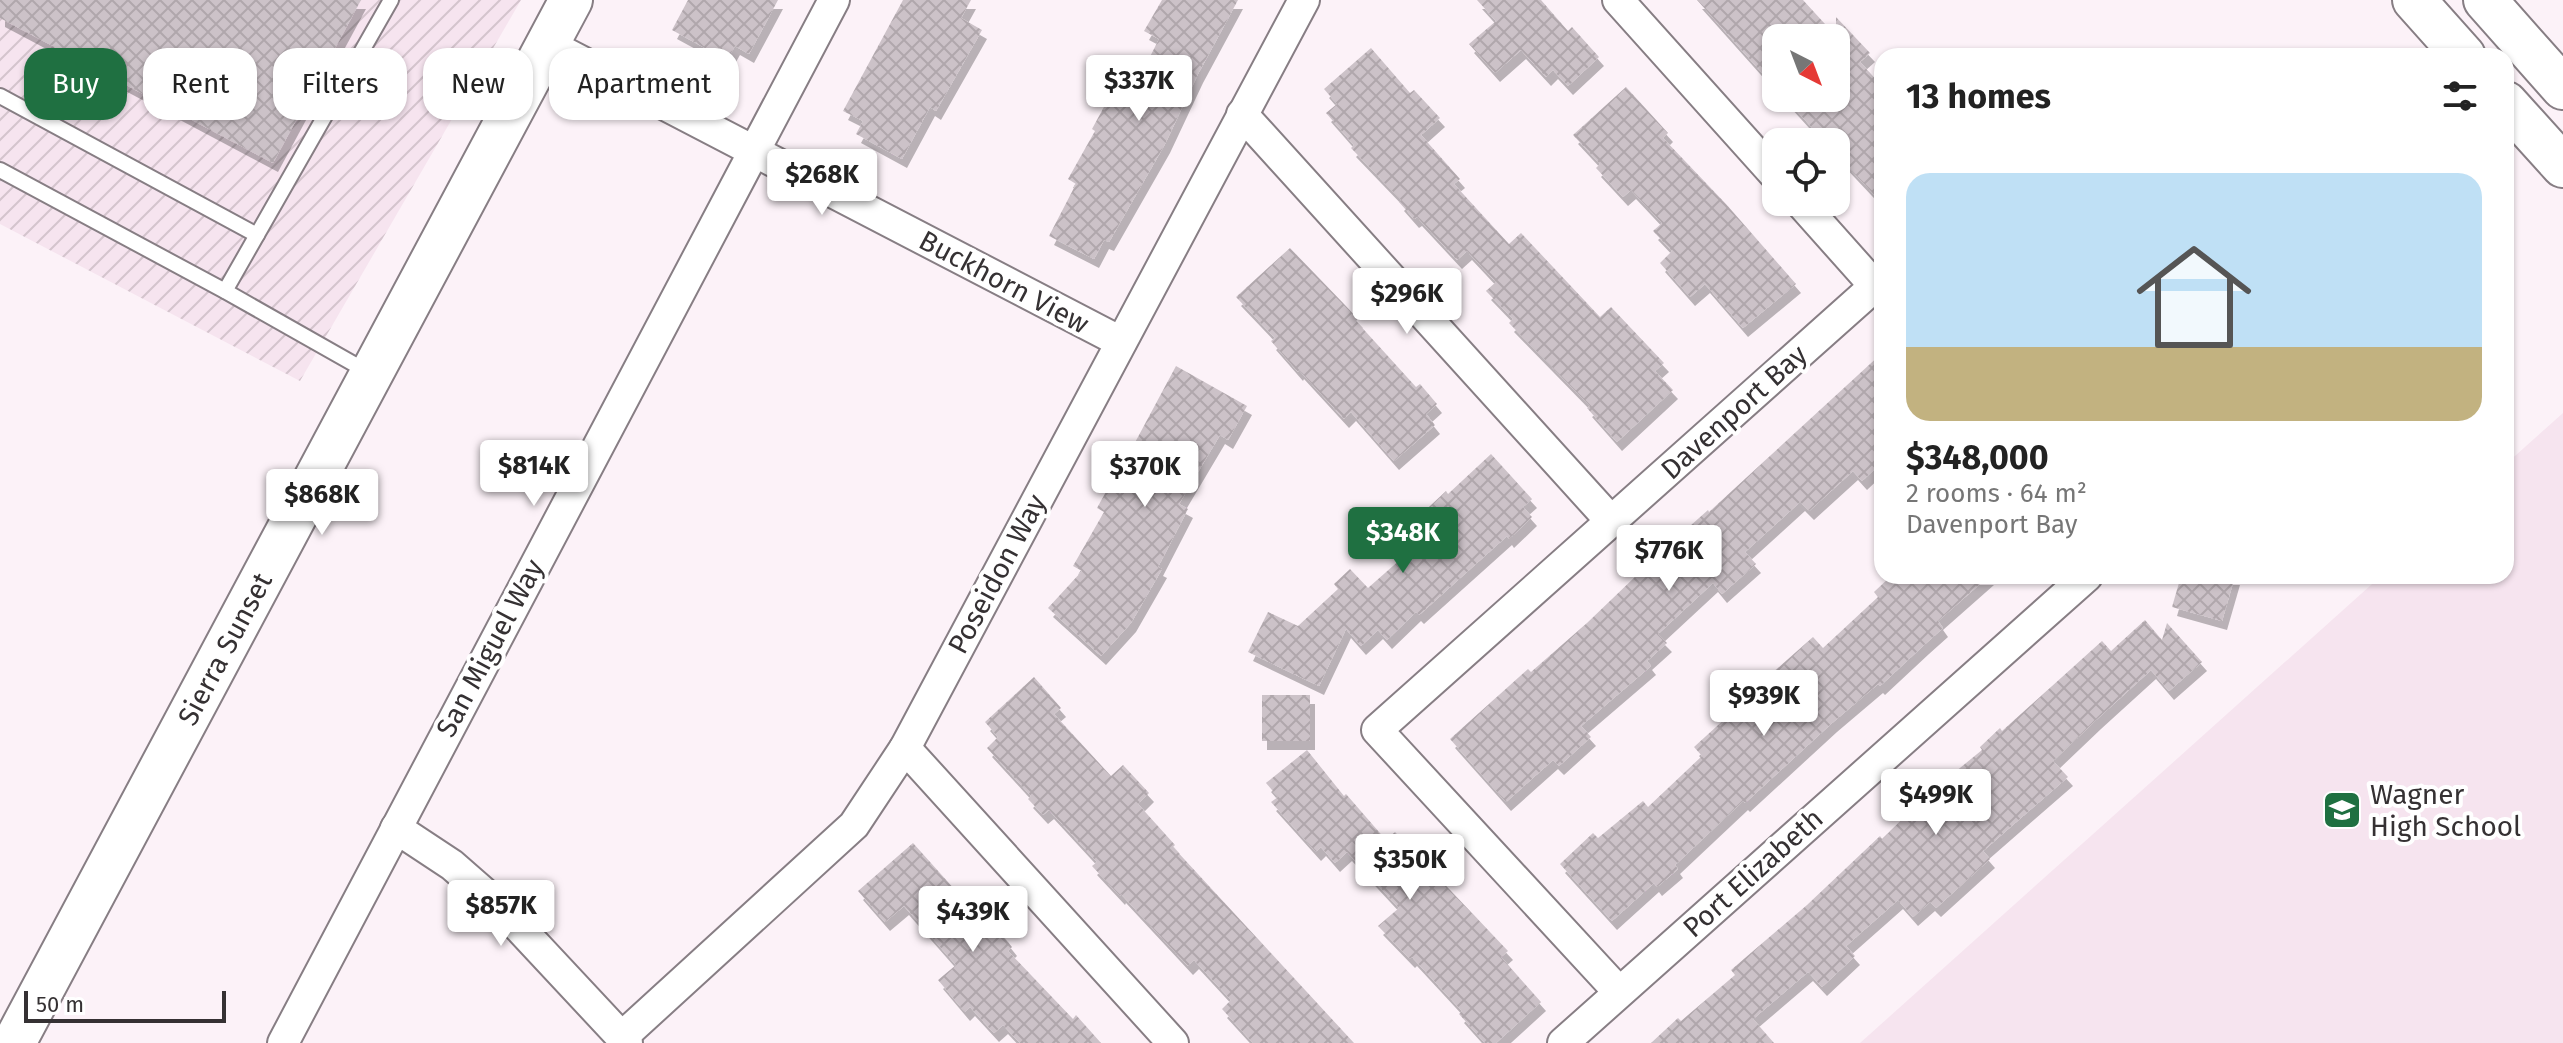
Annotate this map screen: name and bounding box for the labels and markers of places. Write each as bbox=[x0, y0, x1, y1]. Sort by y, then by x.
pin: $337K bbox=[1083, 55, 1195, 123]
pin: $268K bbox=[766, 149, 878, 217]
pin: $296K bbox=[1351, 268, 1463, 336]
pin: $814K bbox=[478, 440, 590, 508]
pin: $370K bbox=[1089, 441, 1201, 509]
pin: $868K bbox=[266, 469, 378, 537]
pin: $348K bbox=[1347, 507, 1459, 575]
pin: $776K bbox=[1613, 525, 1725, 593]
pin: $939K bbox=[1708, 670, 1820, 738]
pin: $499K bbox=[1880, 769, 1992, 837]
place label: Wagner High School bbox=[2370, 778, 2521, 843]
school or university icon: Wagner High School bbox=[2321, 789, 2363, 831]
pin: $350K bbox=[1354, 834, 1466, 902]
pin: $857K bbox=[445, 880, 557, 948]
pin: $439K bbox=[917, 886, 1029, 954]

